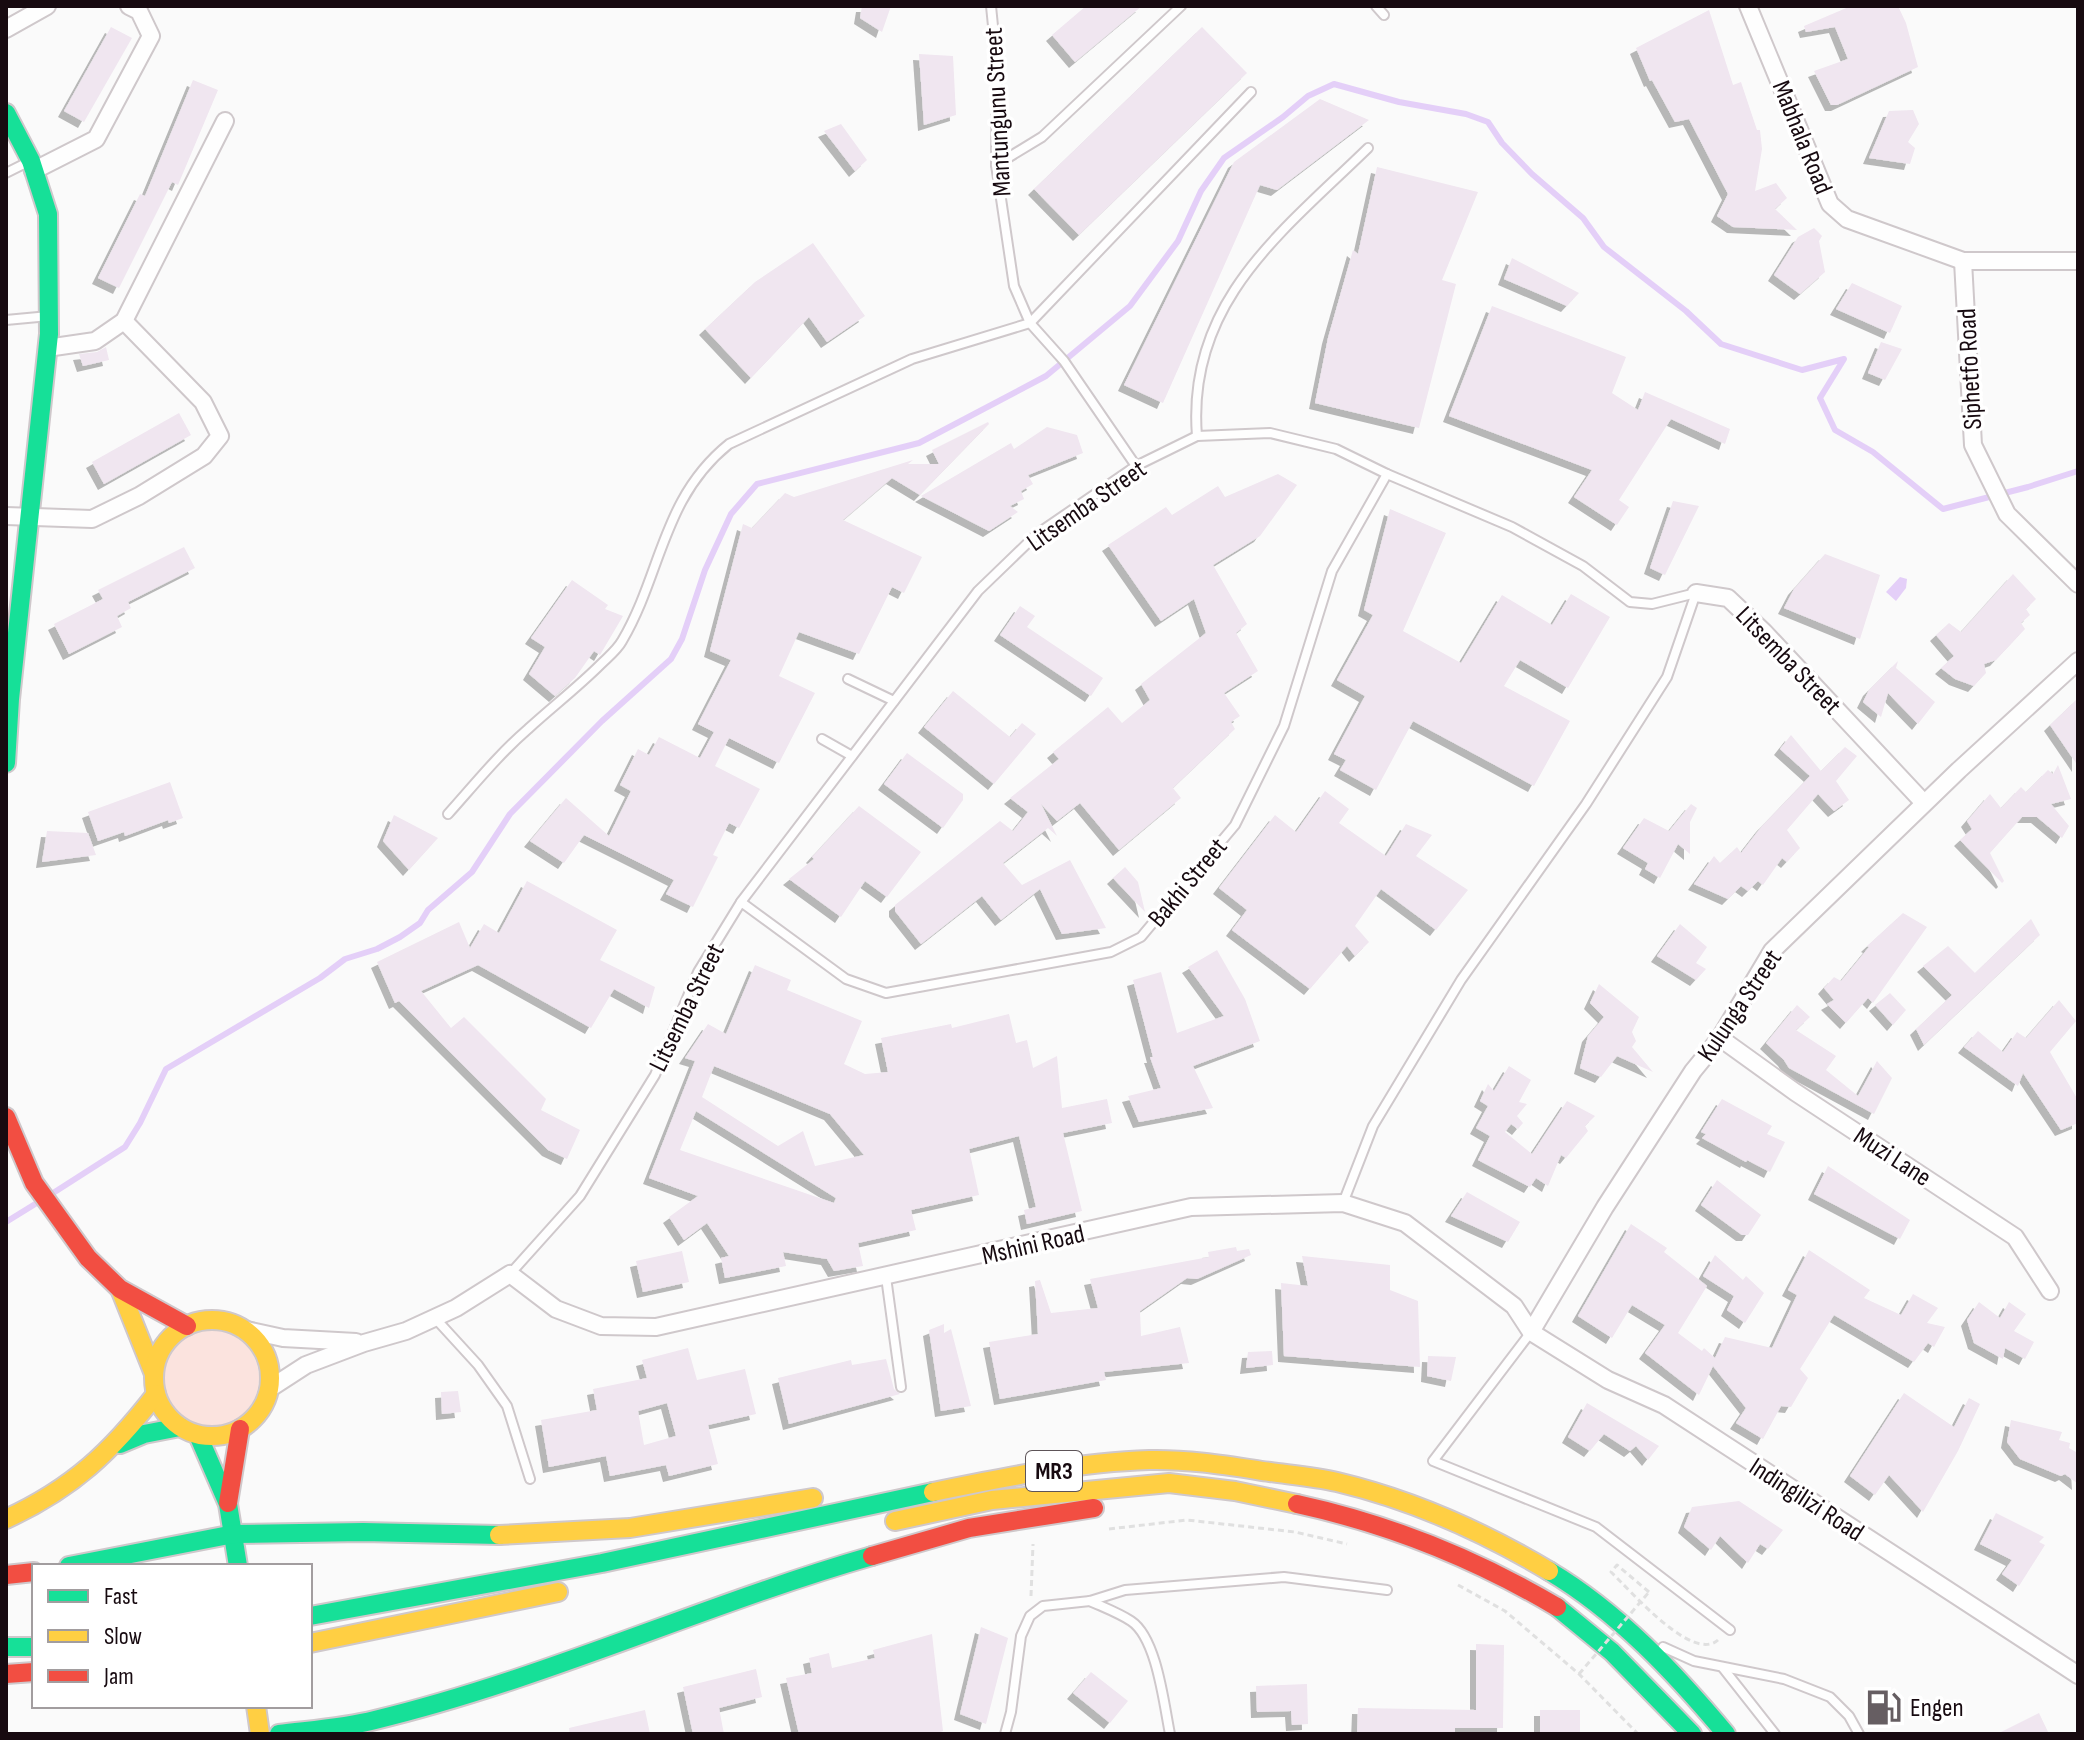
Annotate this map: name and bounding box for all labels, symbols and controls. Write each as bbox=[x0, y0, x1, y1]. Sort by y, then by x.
street label: Mantungunu Street bbox=[979, 27, 1018, 197]
street label: Mabhala Road bbox=[1765, 76, 1838, 199]
street label: Siphetfo Road bbox=[1952, 308, 1989, 430]
street label: Litsemba Street bbox=[1021, 454, 1153, 559]
street label: Litsemba Street bbox=[1729, 600, 1847, 722]
street label: Bakhi Street bbox=[1142, 832, 1234, 934]
street label: Litsemba Street bbox=[643, 939, 732, 1077]
street label: Kulunga Street bbox=[1692, 944, 1789, 1068]
street label: Muzi Lane bbox=[1848, 1121, 1937, 1194]
street label: Mshini Road bbox=[979, 1219, 1088, 1272]
road number: MR3 bbox=[1026, 1451, 1082, 1491]
street label: Indingilizi Road bbox=[1743, 1452, 1869, 1549]
legend bbox=[32, 1564, 312, 1708]
text: Fast bbox=[104, 1582, 138, 1611]
text: Slow bbox=[104, 1622, 142, 1651]
text: Jam bbox=[103, 1662, 134, 1691]
fuel station icon: Engen bbox=[1865, 1688, 1903, 1726]
place label: Engen bbox=[1910, 1693, 1964, 1724]

